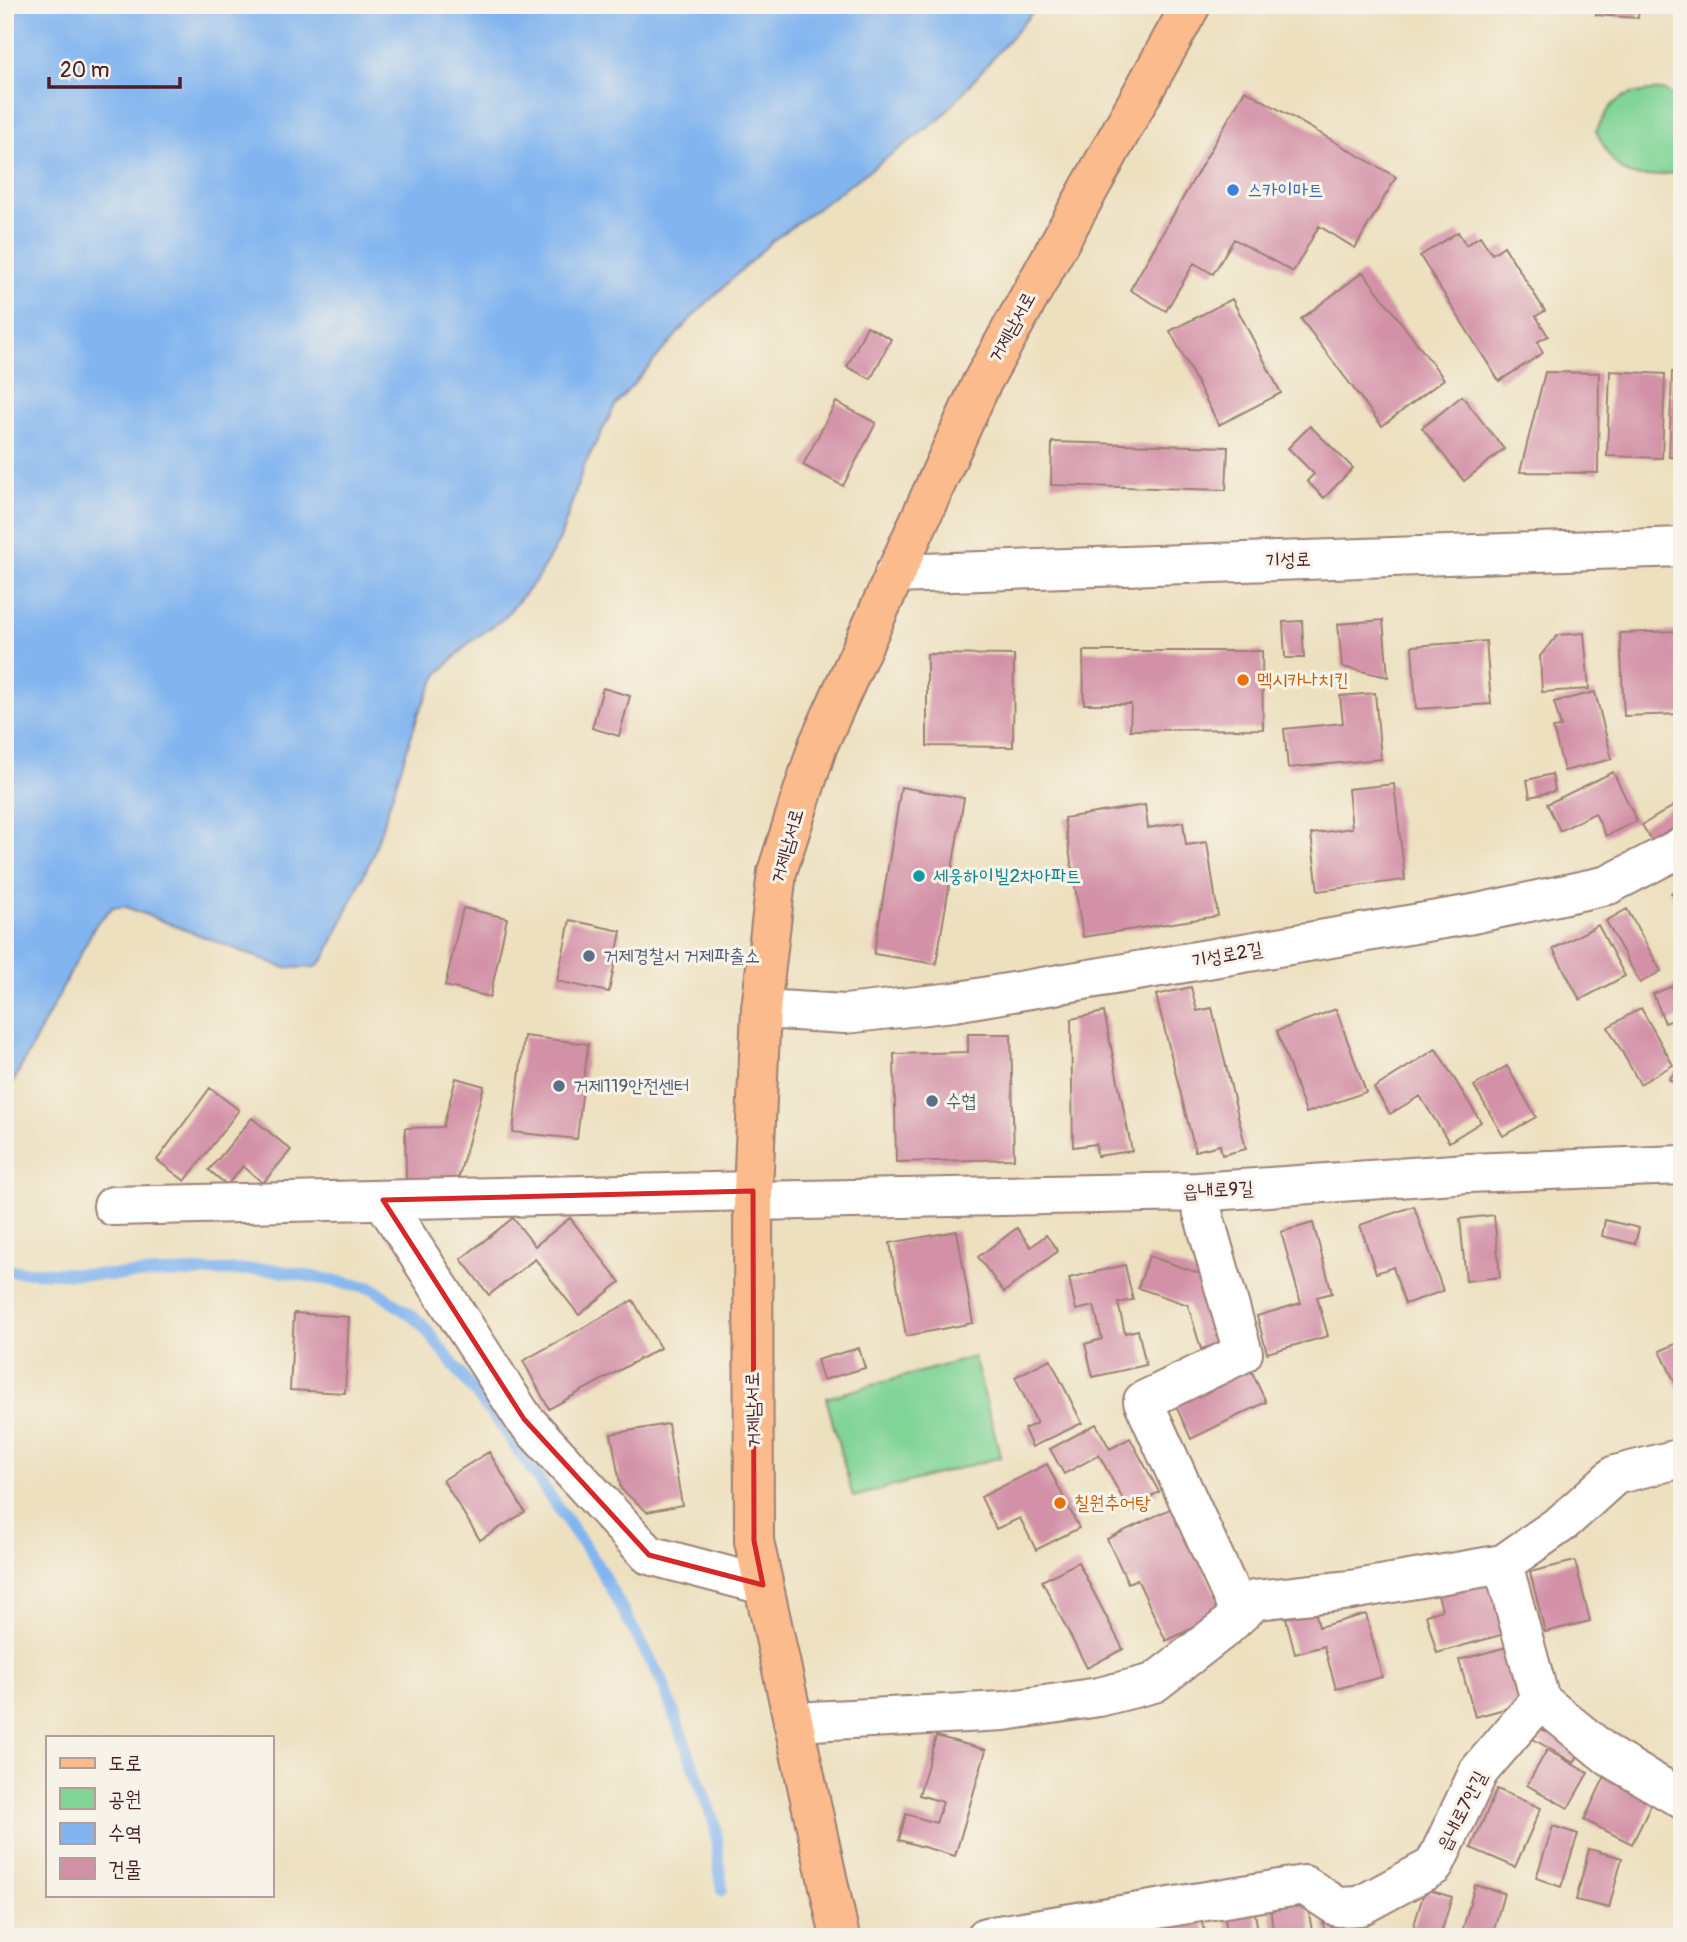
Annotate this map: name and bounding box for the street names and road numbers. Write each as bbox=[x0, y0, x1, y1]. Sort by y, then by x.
street label: 거제남서로 bbox=[983, 288, 1041, 366]
street label: 기성로 bbox=[1265, 547, 1311, 573]
street label: 거제남서로 bbox=[765, 806, 809, 886]
street label: 기성로2길 bbox=[1190, 937, 1264, 973]
street label: 읍내로9길 bbox=[1182, 1176, 1254, 1204]
street label: 거제남서로 bbox=[740, 1372, 766, 1448]
street label: 읍내로7안길 bbox=[1432, 1767, 1492, 1855]

